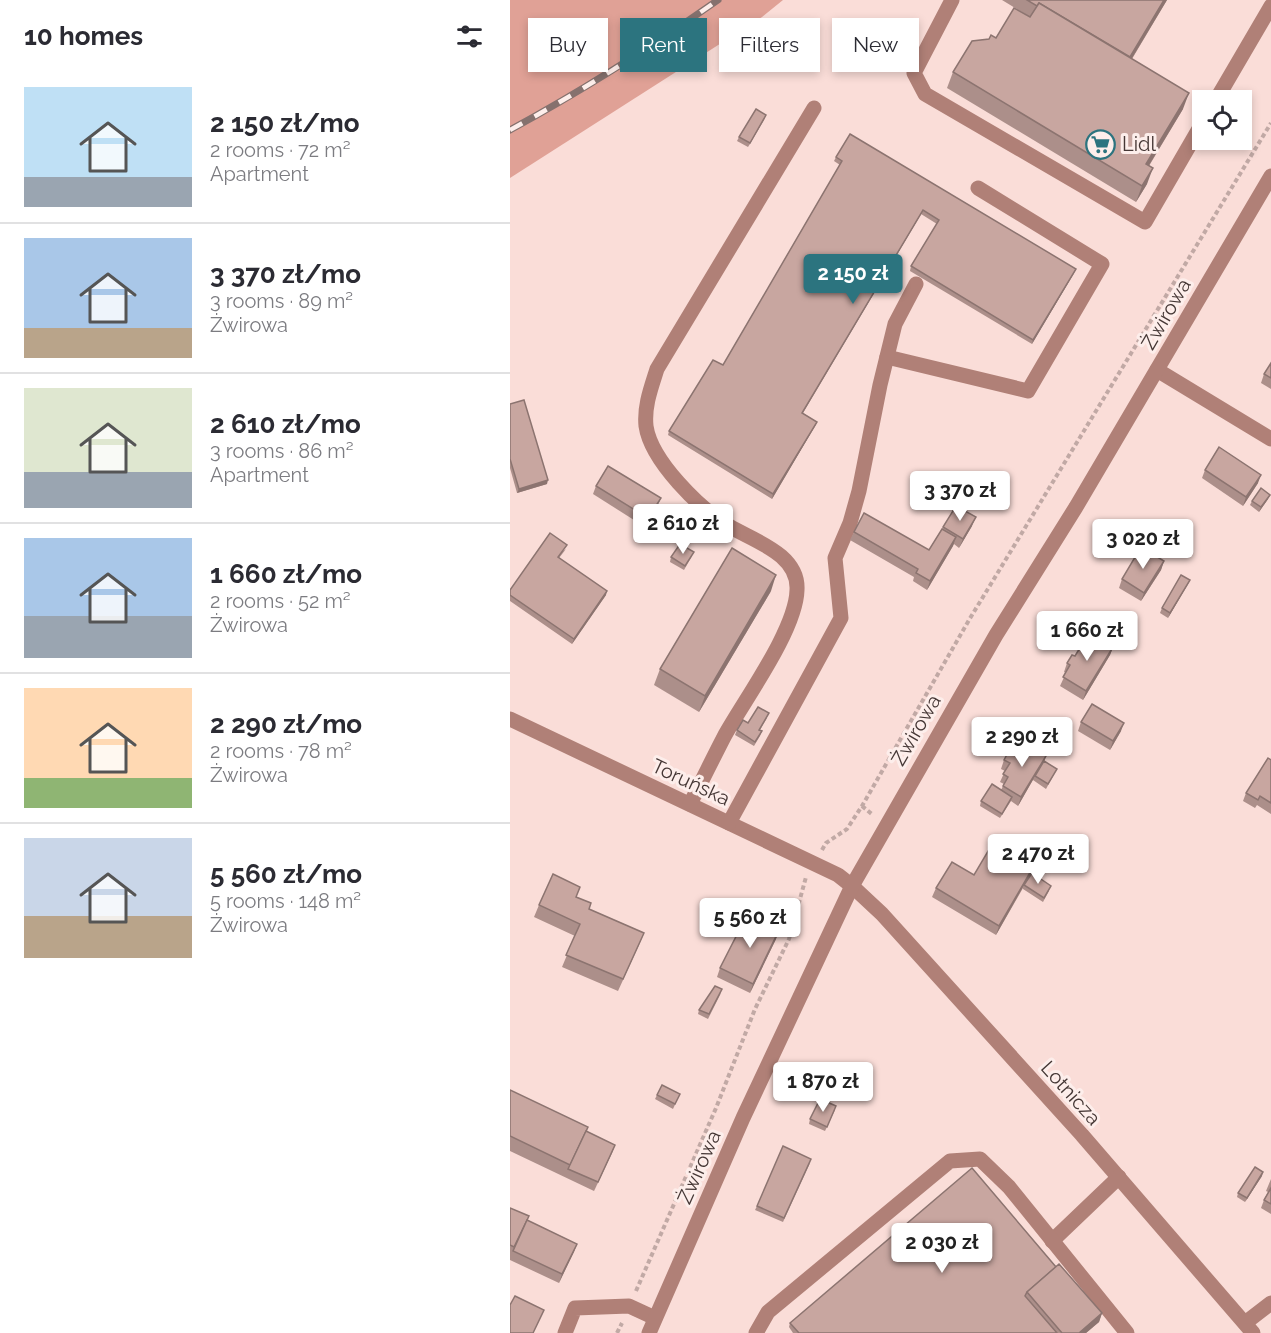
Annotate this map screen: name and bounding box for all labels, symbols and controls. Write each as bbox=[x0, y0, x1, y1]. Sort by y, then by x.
chip: Buy bbox=[528, 18, 608, 72]
chip: Rent bbox=[620, 18, 707, 72]
chip: Filters bbox=[719, 18, 820, 72]
chip: New bbox=[832, 18, 919, 72]
icon: filters bbox=[453, 20, 486, 53]
text: 10 homes bbox=[24, 21, 143, 51]
map controls bbox=[1192, 90, 1252, 150]
button: locate bbox=[1192, 90, 1252, 150]
text: 2 150 zł/mo bbox=[210, 108, 359, 138]
icon: home bbox=[72, 111, 144, 183]
supermarket icon: Lidl bbox=[1085, 128, 1117, 160]
place label: Lidl bbox=[1122, 132, 1156, 156]
text: 2 rooms · 72 m² bbox=[210, 138, 350, 162]
text: Apartment bbox=[210, 162, 309, 186]
pin: 2 150 zł bbox=[791, 254, 915, 305]
text: 3 370 zł/mo bbox=[210, 259, 361, 289]
text: 2 150 zł bbox=[818, 261, 888, 285]
icon: home bbox=[72, 262, 144, 334]
street label: Żwirowa bbox=[1135, 274, 1196, 354]
text: 3 rooms · 89 m² bbox=[210, 289, 353, 313]
text: Żwirowa bbox=[210, 313, 288, 337]
text: 2 610 zł/mo bbox=[210, 409, 361, 439]
icon: home bbox=[72, 412, 144, 484]
text: 3 rooms · 86 m² bbox=[210, 439, 353, 463]
text: Apartment bbox=[210, 463, 309, 487]
pin: 3 370 zł bbox=[898, 471, 1022, 522]
text: 3 370 zł bbox=[924, 478, 996, 502]
pin: 2 610 zł bbox=[621, 504, 745, 555]
text: 2 610 zł bbox=[647, 511, 719, 535]
pin: 3 020 zł bbox=[1081, 519, 1205, 570]
text: 3 020 zł bbox=[1106, 526, 1180, 550]
text: 1 660 zł/mo bbox=[210, 559, 362, 589]
icon: home bbox=[72, 562, 144, 634]
text: 2 rooms · 52 m² bbox=[210, 589, 351, 613]
pin: 1 660 zł bbox=[1025, 611, 1149, 662]
text: Żwirowa bbox=[210, 613, 288, 637]
text: 1 660 zł bbox=[1051, 618, 1123, 642]
street label: Żwirowa bbox=[885, 690, 946, 770]
text: 2 290 zł/mo bbox=[210, 709, 362, 739]
icon: home bbox=[72, 712, 144, 784]
pin: 2 290 zł bbox=[960, 717, 1084, 768]
text: 2 290 zł bbox=[986, 724, 1058, 748]
text: 2 rooms · 78 m² bbox=[210, 739, 352, 763]
street label: Toruńska bbox=[648, 753, 734, 811]
text: Żwirowa bbox=[210, 763, 288, 787]
pin: 2 470 zł bbox=[976, 834, 1100, 885]
text: 2 470 zł bbox=[1002, 841, 1074, 865]
text: 5 560 zł/mo bbox=[210, 859, 362, 889]
icon: home bbox=[72, 862, 144, 934]
text: 5 rooms · 148 m² bbox=[210, 889, 361, 913]
pin: 5 560 zł bbox=[688, 898, 812, 949]
text: 5 560 zł bbox=[714, 905, 786, 929]
text: Żwirowa bbox=[210, 913, 288, 937]
street label: Lotnicza bbox=[1036, 1056, 1106, 1130]
pin: 1 870 zł bbox=[761, 1062, 885, 1113]
text: 1 870 zł bbox=[787, 1069, 859, 1093]
street label: Żwirowa bbox=[671, 1126, 726, 1208]
pin: 2 030 zł bbox=[880, 1223, 1004, 1274]
text: 2 030 zł bbox=[905, 1230, 979, 1254]

